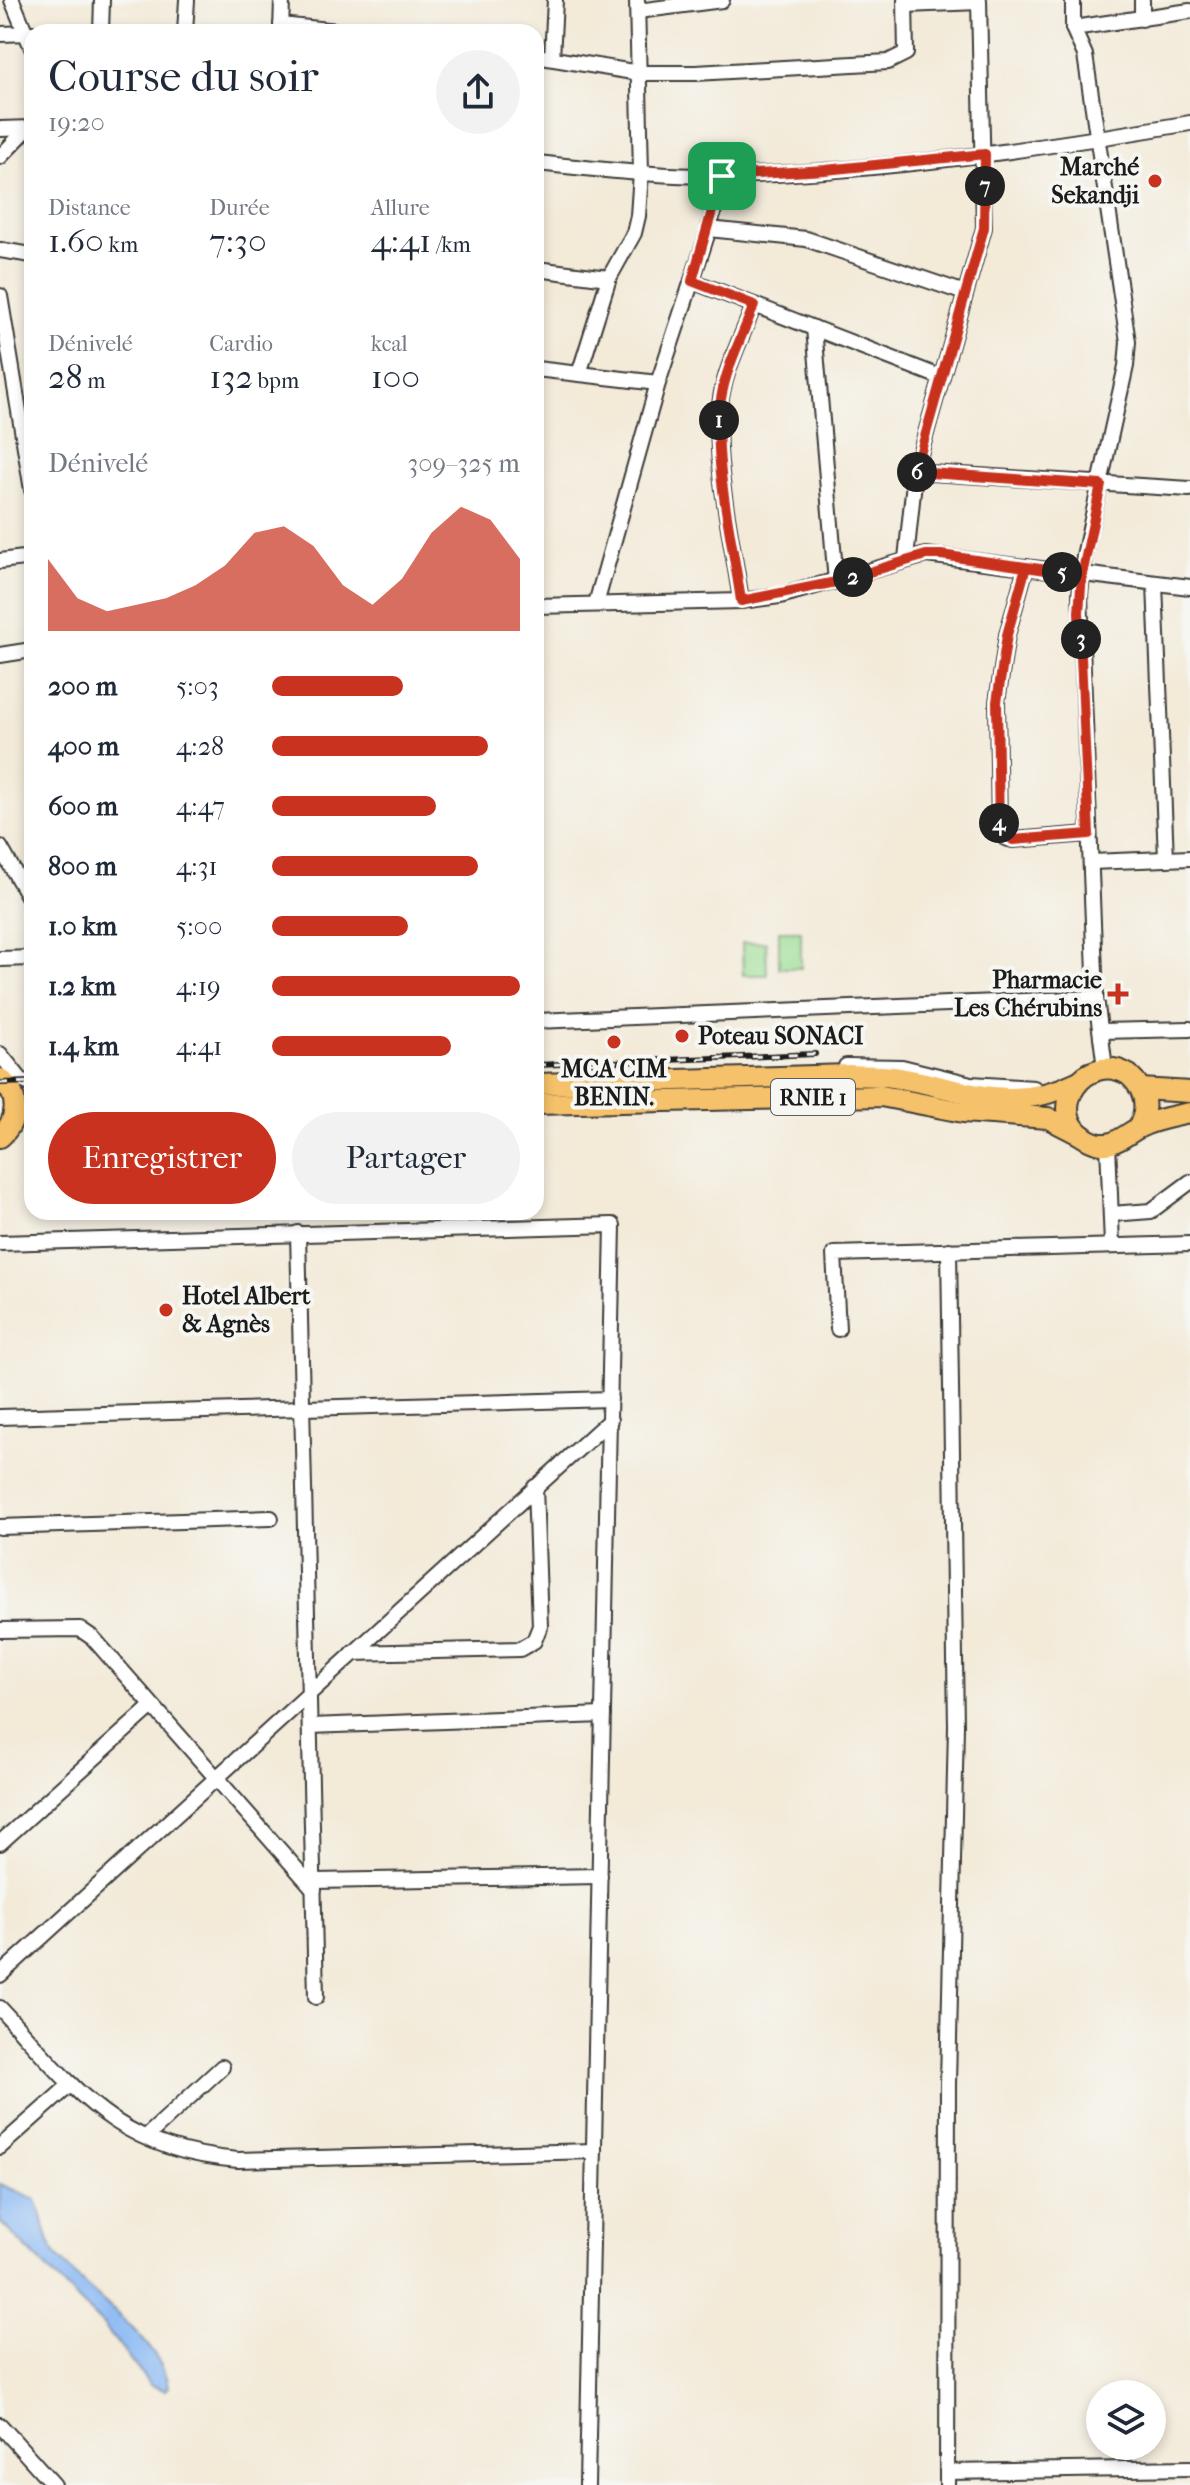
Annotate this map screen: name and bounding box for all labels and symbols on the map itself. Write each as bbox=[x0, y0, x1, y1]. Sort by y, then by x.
pin bbox=[688, 142, 756, 210]
place label: Marché Sekandji bbox=[1051, 153, 1140, 209]
pin: 7 bbox=[965, 166, 1005, 206]
marker: Marché Sekandji bbox=[1146, 172, 1164, 190]
pin: 1 bbox=[699, 400, 739, 440]
pin: 6 bbox=[897, 452, 937, 492]
pin: 5 bbox=[1042, 552, 1082, 592]
pin: 2 bbox=[833, 557, 873, 597]
pin: 3 bbox=[1061, 619, 1101, 659]
pin: 4 bbox=[979, 803, 1019, 843]
place label: Pharmacie Les Chérubins bbox=[954, 966, 1102, 1022]
marker: Pharmacie Les Chérubins bbox=[1109, 985, 1127, 1003]
place label: Poteau SONACI bbox=[698, 1022, 864, 1050]
marker: Poteau SONACI bbox=[673, 1027, 691, 1045]
marker: MCA CIM BENIN. bbox=[605, 1033, 623, 1051]
place label: MCA CIM BENIN. bbox=[561, 1055, 667, 1111]
road number: RNIE 1 bbox=[771, 1079, 855, 1115]
place label: Hotel Albert & Agnès bbox=[182, 1282, 311, 1338]
marker: Hotel Albert & Agnès bbox=[157, 1301, 175, 1319]

